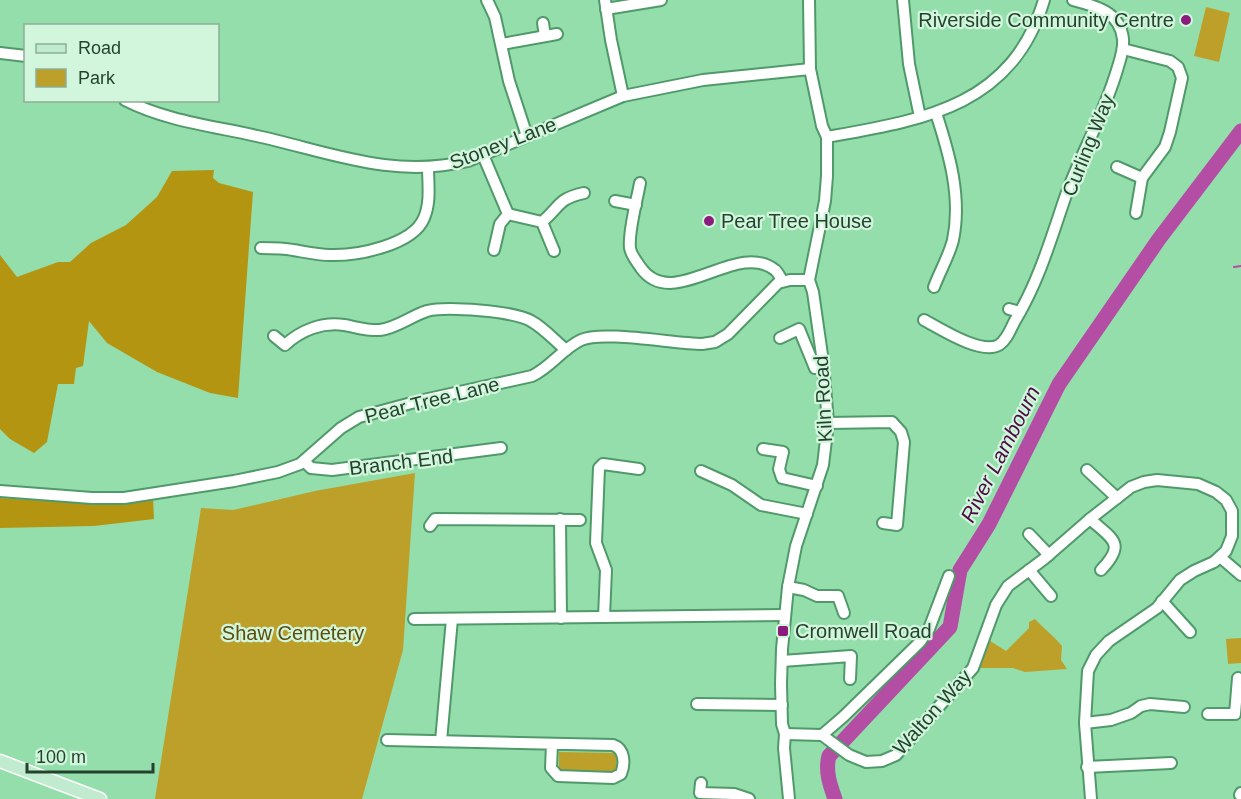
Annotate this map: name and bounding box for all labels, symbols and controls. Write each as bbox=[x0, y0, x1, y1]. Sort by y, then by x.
place label: Riverside Community Centre bbox=[918, 9, 1174, 31]
marker: Riverside Community Centre bbox=[1179, 13, 1193, 27]
legend bbox=[24, 24, 219, 102]
text: Road bbox=[78, 38, 121, 58]
text: Park bbox=[78, 68, 116, 88]
street label: Curling Way bbox=[1058, 91, 1118, 199]
street label: Stoney Lane bbox=[447, 113, 559, 173]
place label: Pear Tree House bbox=[721, 210, 872, 232]
marker: Pear Tree House bbox=[702, 214, 716, 228]
street label: Kiln Road bbox=[810, 355, 836, 443]
street label: Pear Tree Lane bbox=[362, 373, 502, 427]
water label: River Lambourn bbox=[956, 382, 1044, 526]
street label: Branch End bbox=[348, 445, 454, 479]
place label: Cromwell Road bbox=[795, 620, 932, 642]
park label: Shaw Cemetery bbox=[222, 622, 364, 644]
marker: Cromwell Road bbox=[776, 624, 790, 638]
street label: Walton Way bbox=[888, 665, 976, 759]
scale bar bbox=[27, 736, 153, 774]
text: 100 m bbox=[36, 747, 86, 767]

